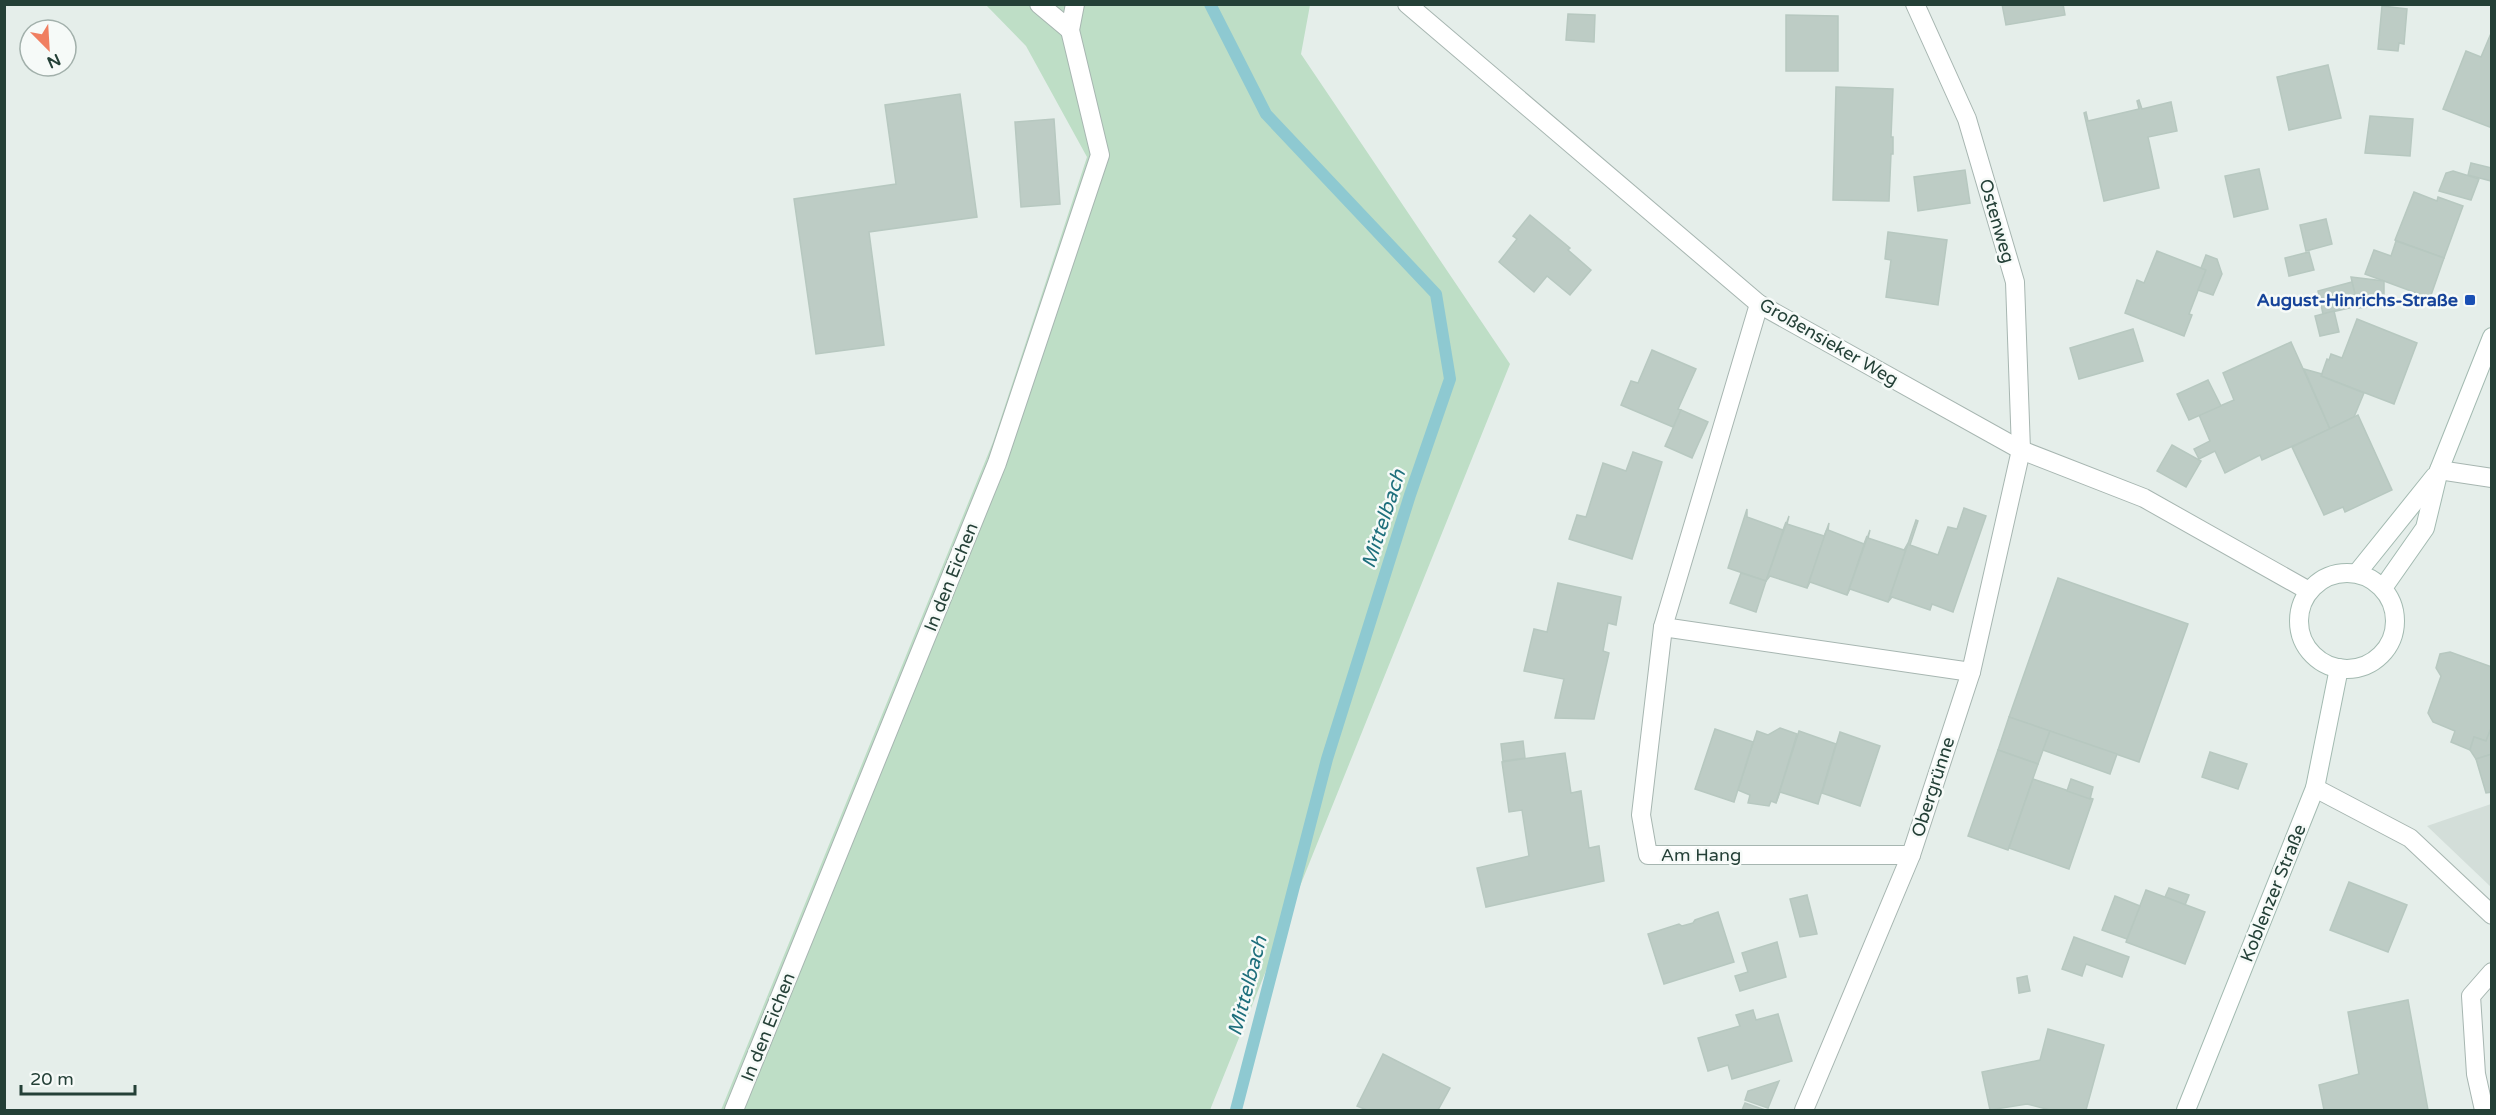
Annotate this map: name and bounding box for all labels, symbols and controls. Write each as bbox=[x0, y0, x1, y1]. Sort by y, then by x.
north arrow bbox=[18, 18, 78, 78]
text: N bbox=[44, 49, 64, 73]
street label: Ostenweg bbox=[1975, 176, 2019, 266]
place label: August-Hinrichs-Straße bbox=[2257, 289, 2458, 311]
street label: Großensieker Weg bbox=[1756, 293, 1902, 391]
marker: August-Hinrichs-Straße bbox=[2463, 293, 2477, 307]
water label: Mittelbach bbox=[1357, 466, 1411, 571]
street label: In den Eichen bbox=[919, 519, 983, 635]
street label: Obergrünne bbox=[1906, 734, 1960, 840]
street label: Koblenzer Straße bbox=[2235, 821, 2311, 965]
street label: Am Hang bbox=[1661, 844, 1741, 866]
water label: Mittelbach bbox=[1223, 933, 1273, 1038]
street label: In den Eichen bbox=[736, 969, 800, 1085]
scale bar bbox=[21, 1058, 135, 1096]
text: 20 m bbox=[30, 1068, 74, 1090]

